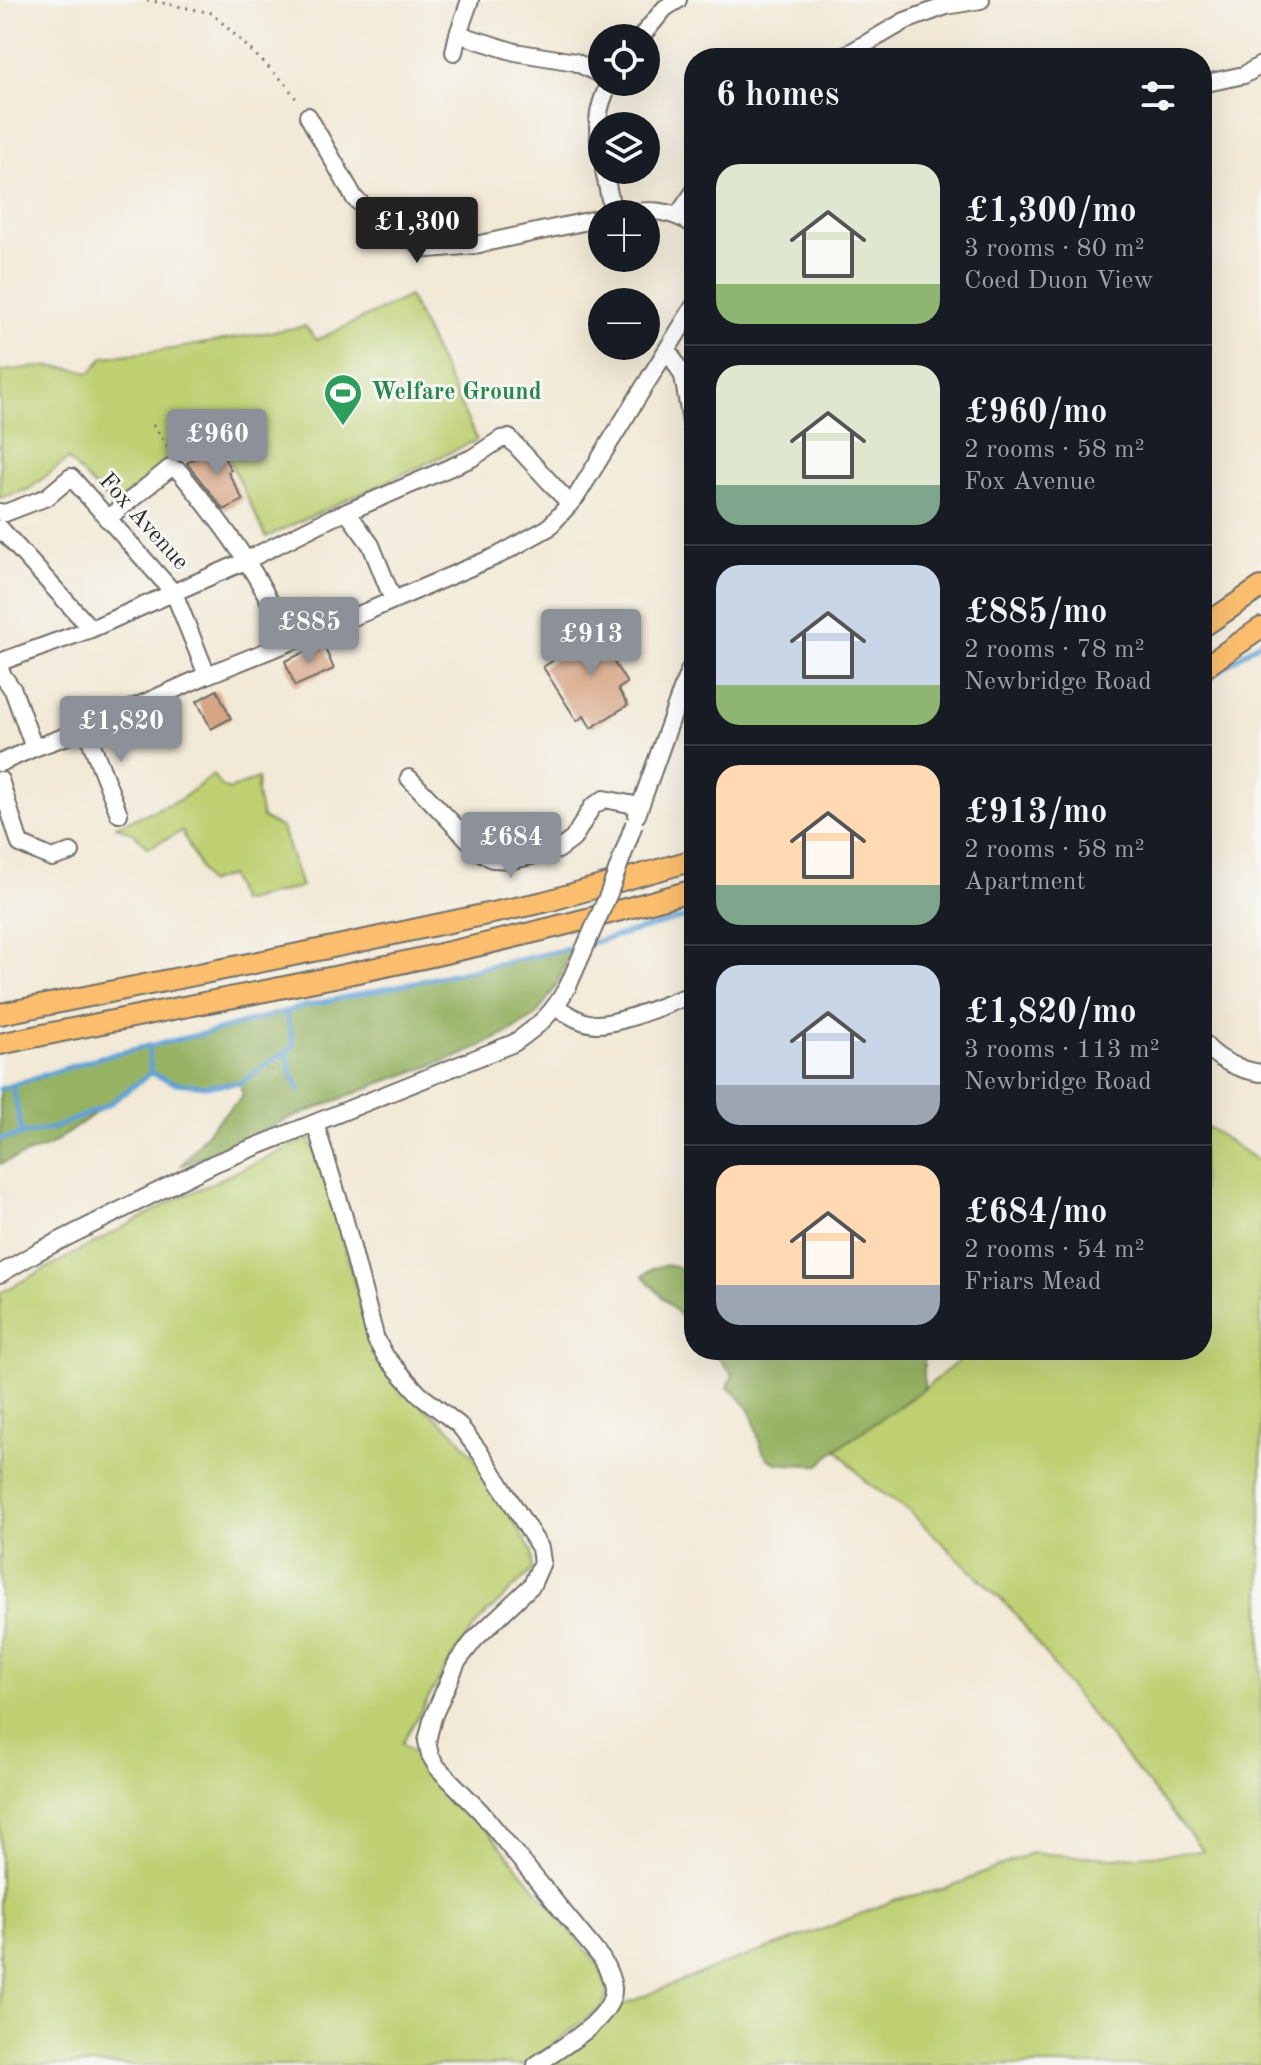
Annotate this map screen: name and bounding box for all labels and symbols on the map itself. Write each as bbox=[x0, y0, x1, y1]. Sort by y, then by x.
pin: £1,300 bbox=[352, 197, 482, 265]
sports icon: Welfare Ground bbox=[322, 372, 364, 427]
place label: Welfare Ground bbox=[371, 381, 542, 405]
pin: £960 bbox=[170, 409, 264, 477]
street label: Fox Avenue bbox=[94, 469, 192, 575]
pin: £885 bbox=[262, 597, 356, 665]
pin: £913 bbox=[544, 609, 638, 677]
pin: £1,820 bbox=[56, 696, 186, 764]
pin: £684 bbox=[464, 812, 558, 880]

